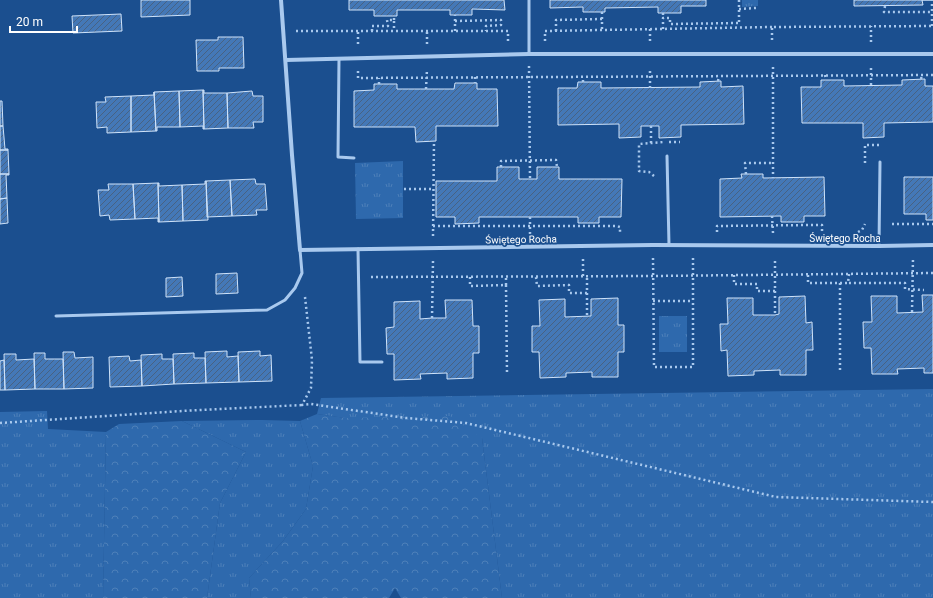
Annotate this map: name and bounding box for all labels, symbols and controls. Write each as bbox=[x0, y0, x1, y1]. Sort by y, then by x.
scale bar bbox=[10, 8, 77, 34]
text: 20 m bbox=[16, 15, 43, 29]
street label: Świętego Rocha bbox=[485, 232, 557, 246]
street label: Świętego Rocha bbox=[809, 232, 881, 244]

